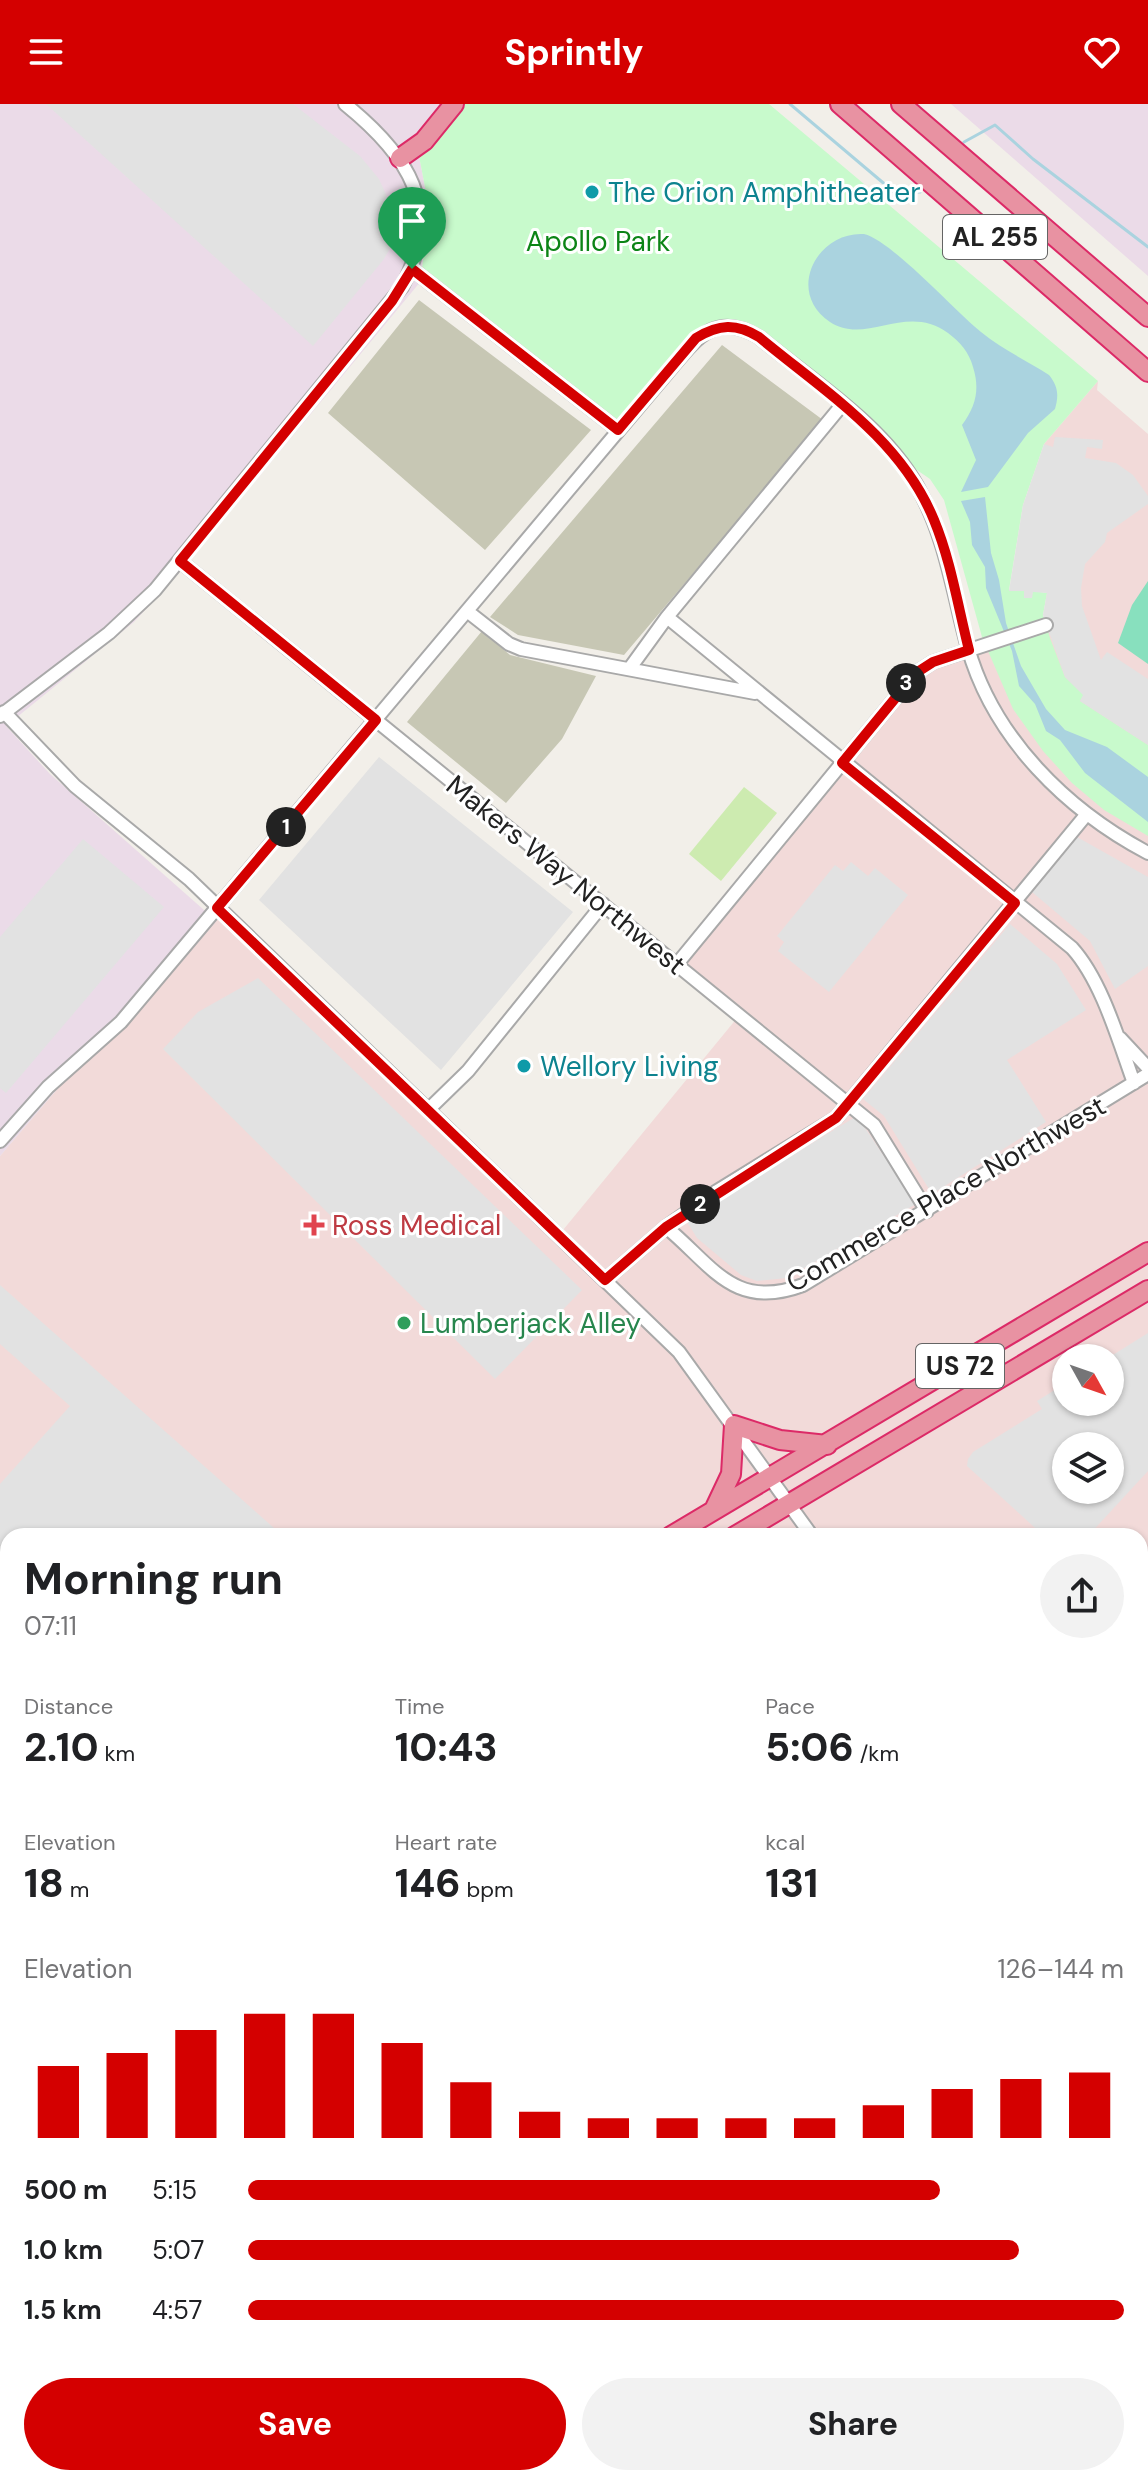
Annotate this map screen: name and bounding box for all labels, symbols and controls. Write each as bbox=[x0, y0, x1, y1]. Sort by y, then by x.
text: Sprintly bbox=[504, 29, 644, 76]
icon: menu bbox=[24, 30, 68, 74]
icon: heart bbox=[1080, 30, 1124, 74]
place label: The Orion Amphitheater bbox=[608, 174, 921, 211]
marker: The Orion Amphitheater bbox=[583, 183, 601, 201]
pin bbox=[378, 187, 446, 269]
icon: arrive bbox=[390, 199, 434, 243]
road number: AL 255 bbox=[943, 215, 1047, 259]
park label: Apollo Park bbox=[526, 223, 670, 260]
pin: 3 bbox=[886, 663, 926, 703]
text: 3 bbox=[899, 668, 913, 697]
street label: Makers Way Northwest bbox=[439, 767, 693, 983]
pin: 1 bbox=[266, 807, 306, 847]
text: 1 bbox=[282, 812, 290, 841]
place label: Wellory Living bbox=[540, 1048, 719, 1085]
marker: Wellory Living bbox=[515, 1057, 533, 1075]
street label: Commerce Place Northwest bbox=[779, 1087, 1113, 1301]
pin: 2 bbox=[680, 1184, 720, 1224]
text: 2 bbox=[694, 1189, 706, 1218]
place label: Ross Medical bbox=[332, 1207, 501, 1244]
marker: Ross Medical bbox=[303, 1214, 325, 1236]
place label: Lumberjack Alley bbox=[420, 1305, 641, 1342]
marker: Lumberjack Alley bbox=[395, 1314, 413, 1332]
road number: US 72 bbox=[916, 1344, 1004, 1388]
north arrow bbox=[1052, 1344, 1124, 1416]
map controls bbox=[1052, 1344, 1124, 1504]
button: layers bbox=[1052, 1432, 1124, 1504]
text: Morning run bbox=[24, 1550, 283, 1608]
button: share bbox=[1040, 1554, 1124, 1638]
text: 07:11 bbox=[24, 1609, 77, 1643]
text: Distance bbox=[24, 1692, 113, 1721]
text: Time bbox=[395, 1692, 444, 1721]
text: Pace bbox=[765, 1692, 815, 1721]
text: 2.10 bbox=[24, 1721, 99, 1773]
text: 10:43 bbox=[395, 1721, 498, 1773]
text: 5:06 bbox=[765, 1721, 854, 1773]
text: km bbox=[99, 1739, 135, 1768]
text: /km bbox=[854, 1739, 899, 1768]
text: Elevation bbox=[24, 1828, 116, 1857]
text: Heart rate bbox=[395, 1828, 497, 1857]
text: kcal bbox=[765, 1828, 805, 1857]
text: 18 bbox=[24, 1857, 64, 1909]
text: 146 bbox=[395, 1857, 461, 1909]
text: 131 bbox=[765, 1857, 818, 1909]
text: m bbox=[64, 1875, 89, 1904]
text: bpm bbox=[461, 1875, 514, 1904]
text: Elevation bbox=[24, 1952, 132, 1986]
text: 126–144 m bbox=[997, 1952, 1124, 1986]
text: 500 m bbox=[24, 2173, 107, 2207]
text: 5:15 bbox=[152, 2173, 197, 2207]
text: 1.0 km bbox=[24, 2233, 103, 2267]
text: 5:07 bbox=[152, 2233, 204, 2267]
text: 1.5 km bbox=[24, 2293, 102, 2327]
text: 4:57 bbox=[152, 2293, 202, 2327]
button: Save bbox=[24, 2378, 566, 2470]
button: Share bbox=[582, 2378, 1124, 2470]

